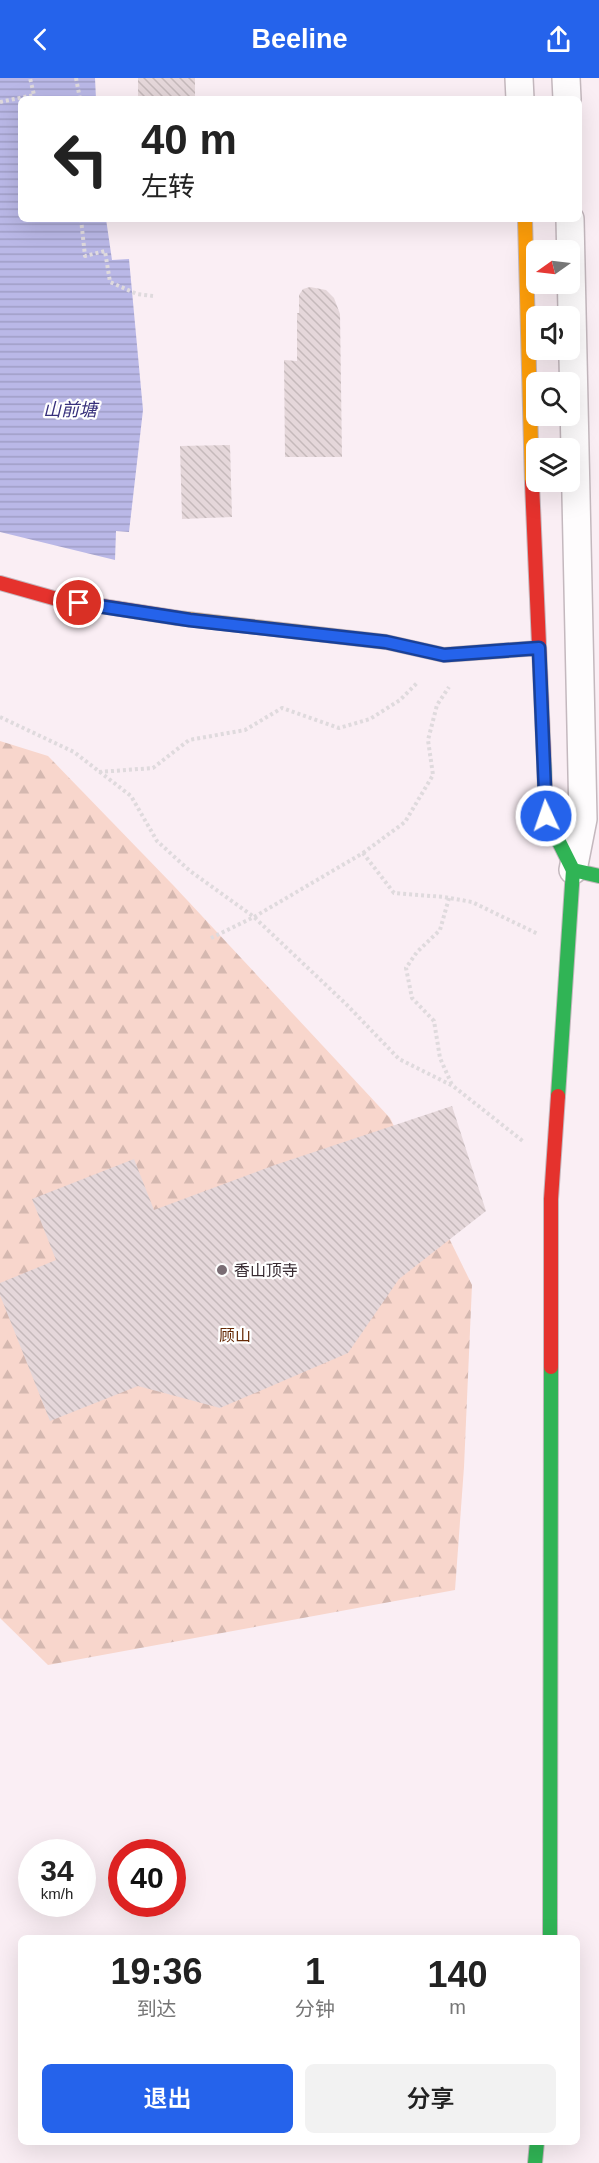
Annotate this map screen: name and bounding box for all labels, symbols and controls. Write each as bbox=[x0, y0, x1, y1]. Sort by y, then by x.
icon: back bbox=[24, 23, 57, 56]
icon: share bbox=[542, 23, 575, 56]
text: Beeline bbox=[251, 24, 348, 54]
text: 40 m bbox=[141, 116, 237, 163]
icon: left bbox=[42, 120, 120, 198]
text: 左转 bbox=[141, 172, 195, 202]
north arrow bbox=[526, 240, 580, 294]
map controls bbox=[526, 240, 580, 492]
button: sound bbox=[526, 306, 580, 360]
button: search bbox=[526, 372, 580, 426]
water label: 山前塘 bbox=[43, 400, 100, 420]
button: layers bbox=[526, 438, 580, 492]
pin bbox=[53, 577, 104, 628]
icon: arrive bbox=[62, 586, 95, 619]
position arrow bbox=[514, 784, 578, 848]
place label: 香山顶寺 bbox=[234, 1262, 298, 1279]
marker: 香山顶寺 bbox=[215, 1263, 229, 1277]
park label: 顾山 bbox=[219, 1327, 251, 1344]
speed limit sign: 40 bbox=[108, 1839, 186, 1917]
text: 34 bbox=[40, 1854, 74, 1887]
text: km/h bbox=[41, 1885, 73, 1902]
text: 19:36 bbox=[110, 1951, 203, 1992]
text: 1 bbox=[305, 1951, 325, 1992]
text: 140 bbox=[427, 1954, 488, 1995]
text: m bbox=[449, 1996, 466, 2018]
text: 到达 bbox=[136, 1998, 176, 2020]
text: 分钟 bbox=[295, 1998, 335, 2020]
button: 退出 bbox=[42, 2064, 293, 2133]
button: 分享 bbox=[305, 2064, 556, 2133]

